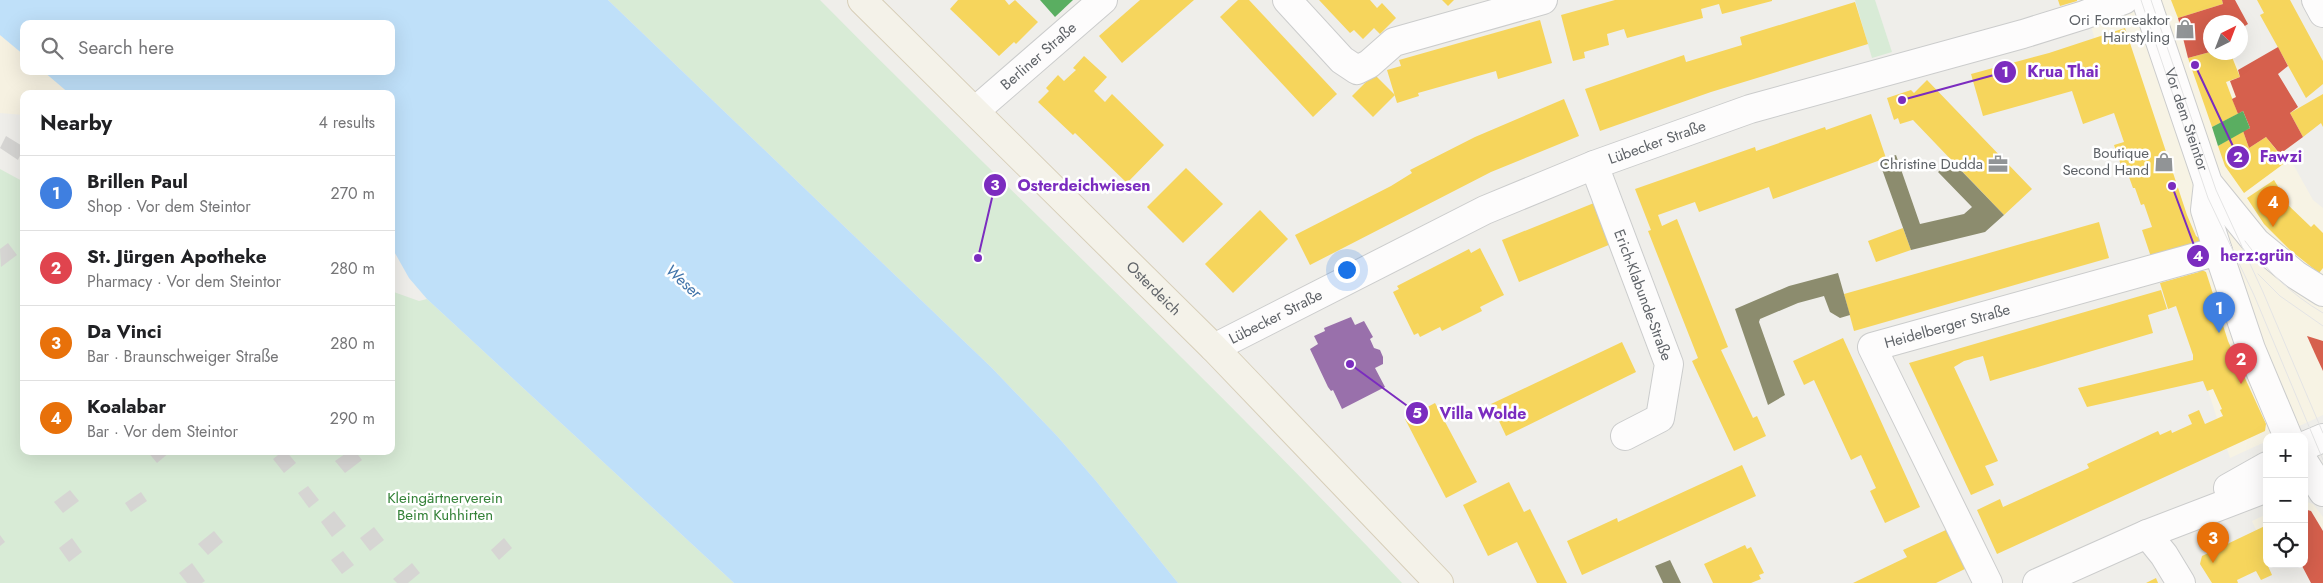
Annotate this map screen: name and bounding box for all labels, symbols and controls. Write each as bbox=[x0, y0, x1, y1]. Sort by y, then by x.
place label: Ori Formreaktor Hairstyling bbox=[2069, 9, 2171, 48]
north arrow bbox=[2203, 15, 2248, 60]
street label: Berliner Straße bbox=[996, 17, 1082, 95]
shop icon: Ori Formreaktor Hairstyling bbox=[2174, 18, 2196, 40]
search box bbox=[20, 20, 395, 75]
icon: search bbox=[38, 34, 66, 62]
text: Search here bbox=[78, 34, 174, 61]
callout: Krua Thai bbox=[1993, 56, 2109, 87]
text: Krua Thai bbox=[2027, 60, 2099, 83]
text: 1 bbox=[2001, 61, 2009, 83]
street label: Vor dem Steintor bbox=[2159, 65, 2214, 175]
text: Nearby bbox=[40, 108, 112, 138]
text: 4 results bbox=[319, 111, 375, 134]
street label: Lübecker Straße bbox=[1605, 115, 1709, 170]
callout: Fawzi bbox=[2225, 141, 2312, 172]
place label: Boutique Second Hand bbox=[2062, 142, 2149, 181]
text: Fawzi bbox=[2260, 145, 2302, 168]
text: 2 bbox=[2233, 146, 2243, 168]
shop icon: Boutique Second Hand bbox=[2153, 151, 2175, 173]
place label: Christine Dudda bbox=[1880, 153, 1983, 175]
office icon: Christine Dudda bbox=[1987, 153, 2009, 175]
text: Brillen Paul bbox=[87, 168, 188, 195]
callout: Osterdeichwiesen bbox=[982, 170, 1160, 201]
text: 3 bbox=[990, 174, 1000, 196]
text: Osterdeichwiesen bbox=[1017, 174, 1151, 197]
text: 1 bbox=[52, 182, 60, 205]
text: 270 m bbox=[331, 182, 375, 205]
pin: 4 bbox=[2257, 186, 2289, 227]
text: Shop · Vor dem Steintor bbox=[87, 195, 251, 218]
street label: Erich-Klabunde-Straße bbox=[1608, 226, 1678, 364]
callout: herz:grün bbox=[2186, 240, 2304, 271]
text: St. Jürgen Apotheke bbox=[87, 243, 267, 270]
text: herz:grün bbox=[2220, 244, 2294, 267]
text: 4 bbox=[2193, 245, 2203, 267]
street label: Osterdeich bbox=[1121, 256, 1186, 321]
text: 2 bbox=[51, 257, 61, 280]
text: 280 m bbox=[330, 257, 375, 280]
your location bbox=[1334, 257, 1360, 283]
water label: Weser bbox=[660, 259, 708, 305]
text: Pharmacy · Vor dem Steintor bbox=[87, 270, 281, 293]
street label: Lübecker Straße bbox=[1225, 284, 1326, 350]
pin: 1 bbox=[2203, 292, 2235, 333]
street label: Heidelberger Straße bbox=[1882, 298, 2013, 354]
text: Da Vinci bbox=[87, 318, 162, 345]
text: 3 bbox=[51, 332, 61, 355]
text: 280 m bbox=[330, 332, 375, 355]
pin: 2 bbox=[2225, 343, 2257, 384]
text: Bar · Braunschweiger Straße bbox=[87, 345, 279, 368]
text: Koalabar bbox=[87, 393, 166, 420]
callout: Villa Wolde bbox=[1405, 397, 1536, 428]
text: 5 bbox=[1412, 402, 1422, 424]
text: Villa Wolde bbox=[1439, 402, 1526, 425]
text: 4 bbox=[50, 407, 62, 430]
text: 290 m bbox=[330, 407, 375, 430]
text: Bar · Vor dem Steintor bbox=[87, 420, 238, 443]
map controls bbox=[2263, 433, 2308, 568]
button: + bbox=[2263, 433, 2308, 478]
button: − bbox=[2263, 478, 2308, 523]
park label: Kleingärtnerverein Beim Kuhhirten bbox=[387, 487, 503, 526]
pin: 3 bbox=[2197, 522, 2229, 563]
button: locate bbox=[2263, 523, 2308, 568]

